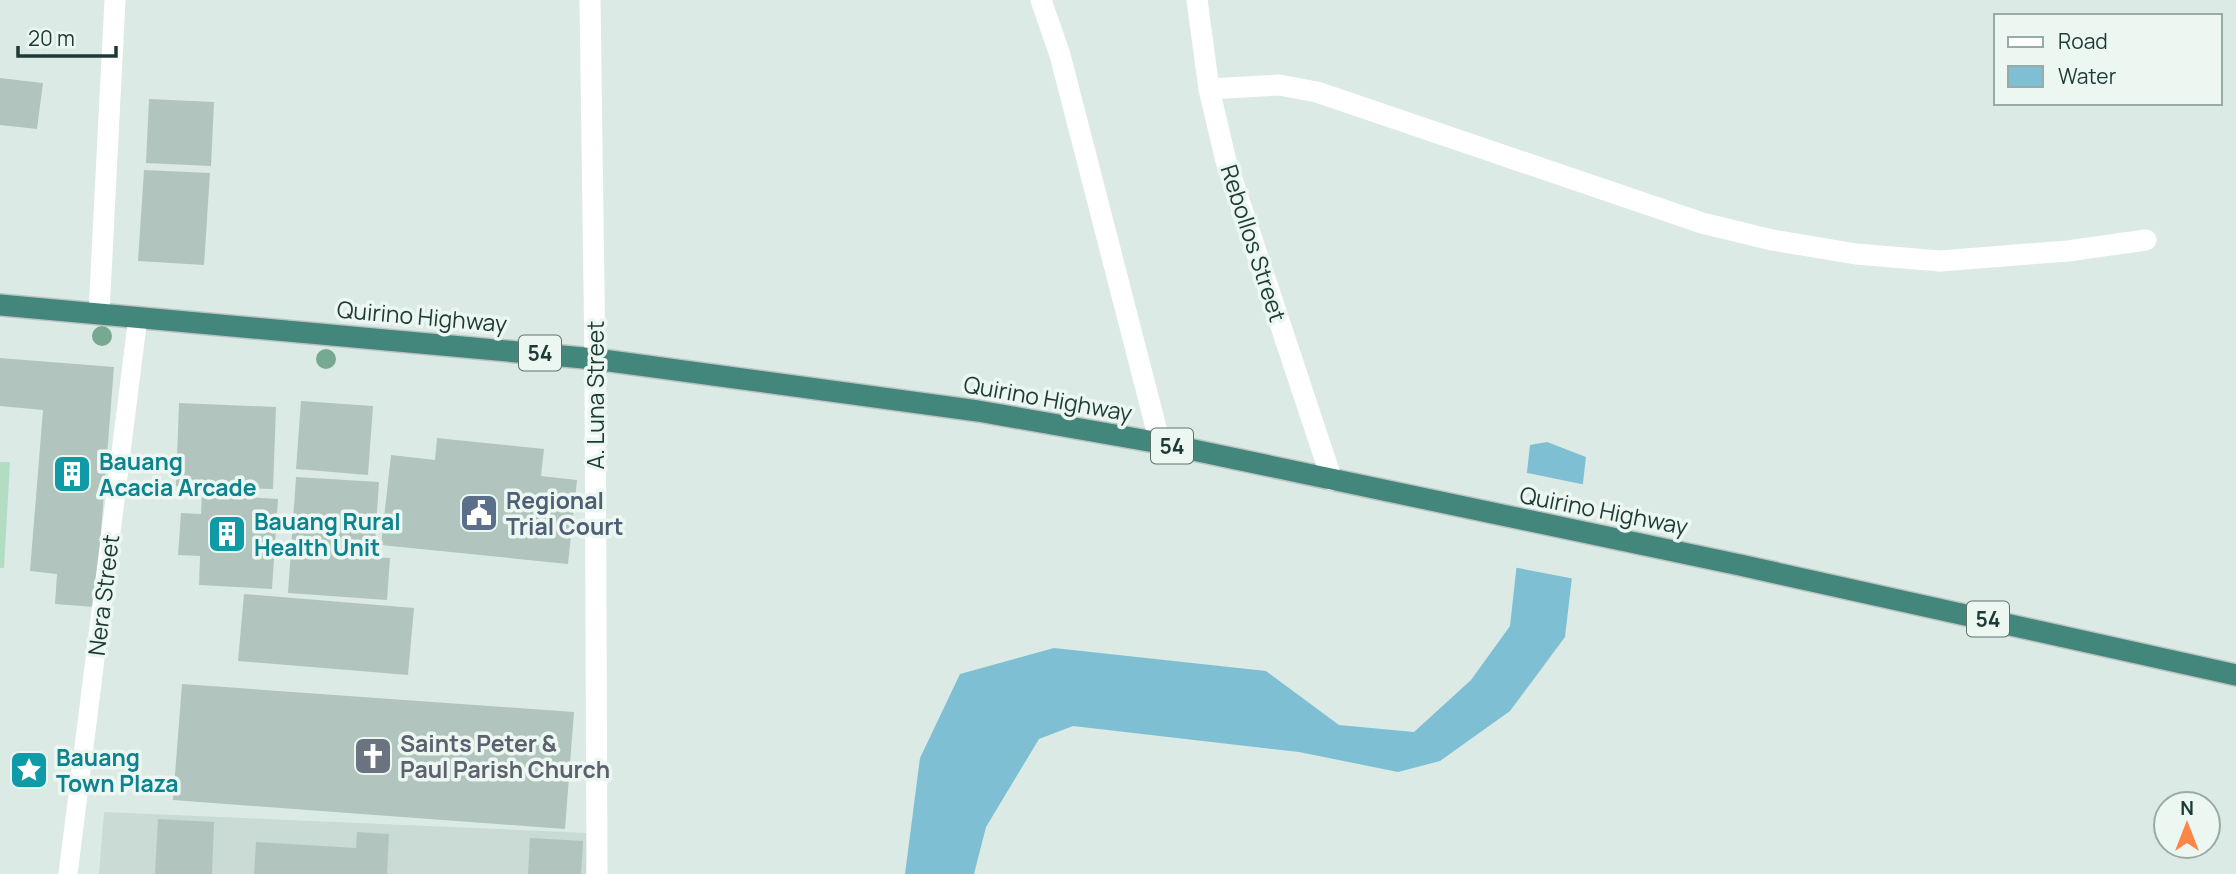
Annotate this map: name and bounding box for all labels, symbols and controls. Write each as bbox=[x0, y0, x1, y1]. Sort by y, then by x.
scale bar bbox=[18, 14, 116, 58]
legend bbox=[1994, 14, 2222, 105]
text: 20 m bbox=[28, 24, 75, 52]
text: Road bbox=[2058, 27, 2108, 55]
text: Water bbox=[2058, 62, 2117, 90]
street label: Rebollos Street bbox=[1214, 160, 1294, 326]
street label: Quirino Highway bbox=[336, 293, 508, 339]
street label: A. Luna Street bbox=[579, 321, 611, 470]
road number: 54 bbox=[519, 336, 561, 370]
street label: Quirino Highway bbox=[961, 367, 1135, 429]
road number: 54 bbox=[1151, 428, 1193, 464]
place label: Bauang Acacia Arcade bbox=[99, 445, 257, 503]
building icon: Bauang Acacia Arcade bbox=[51, 453, 93, 495]
street label: Quirino Highway bbox=[1517, 478, 1691, 542]
place label: Regional Trial Court bbox=[506, 484, 623, 542]
public building icon: Regional Trial Court bbox=[458, 492, 500, 534]
place label: Bauang Rural Health Unit bbox=[254, 505, 401, 563]
building icon: Bauang Rural Health Unit bbox=[206, 513, 248, 555]
street label: Nera Street bbox=[80, 533, 126, 657]
road number: 54 bbox=[1967, 602, 2009, 636]
place label: Saints Peter & Paul Parish Church bbox=[400, 727, 610, 785]
church icon: Saints Peter & Paul Parish Church bbox=[352, 735, 394, 777]
place label: Bauang Town Plaza bbox=[56, 741, 179, 799]
place icon: Bauang Town Plaza bbox=[8, 749, 50, 791]
north arrow bbox=[2152, 790, 2222, 860]
text: N bbox=[2180, 795, 2194, 821]

